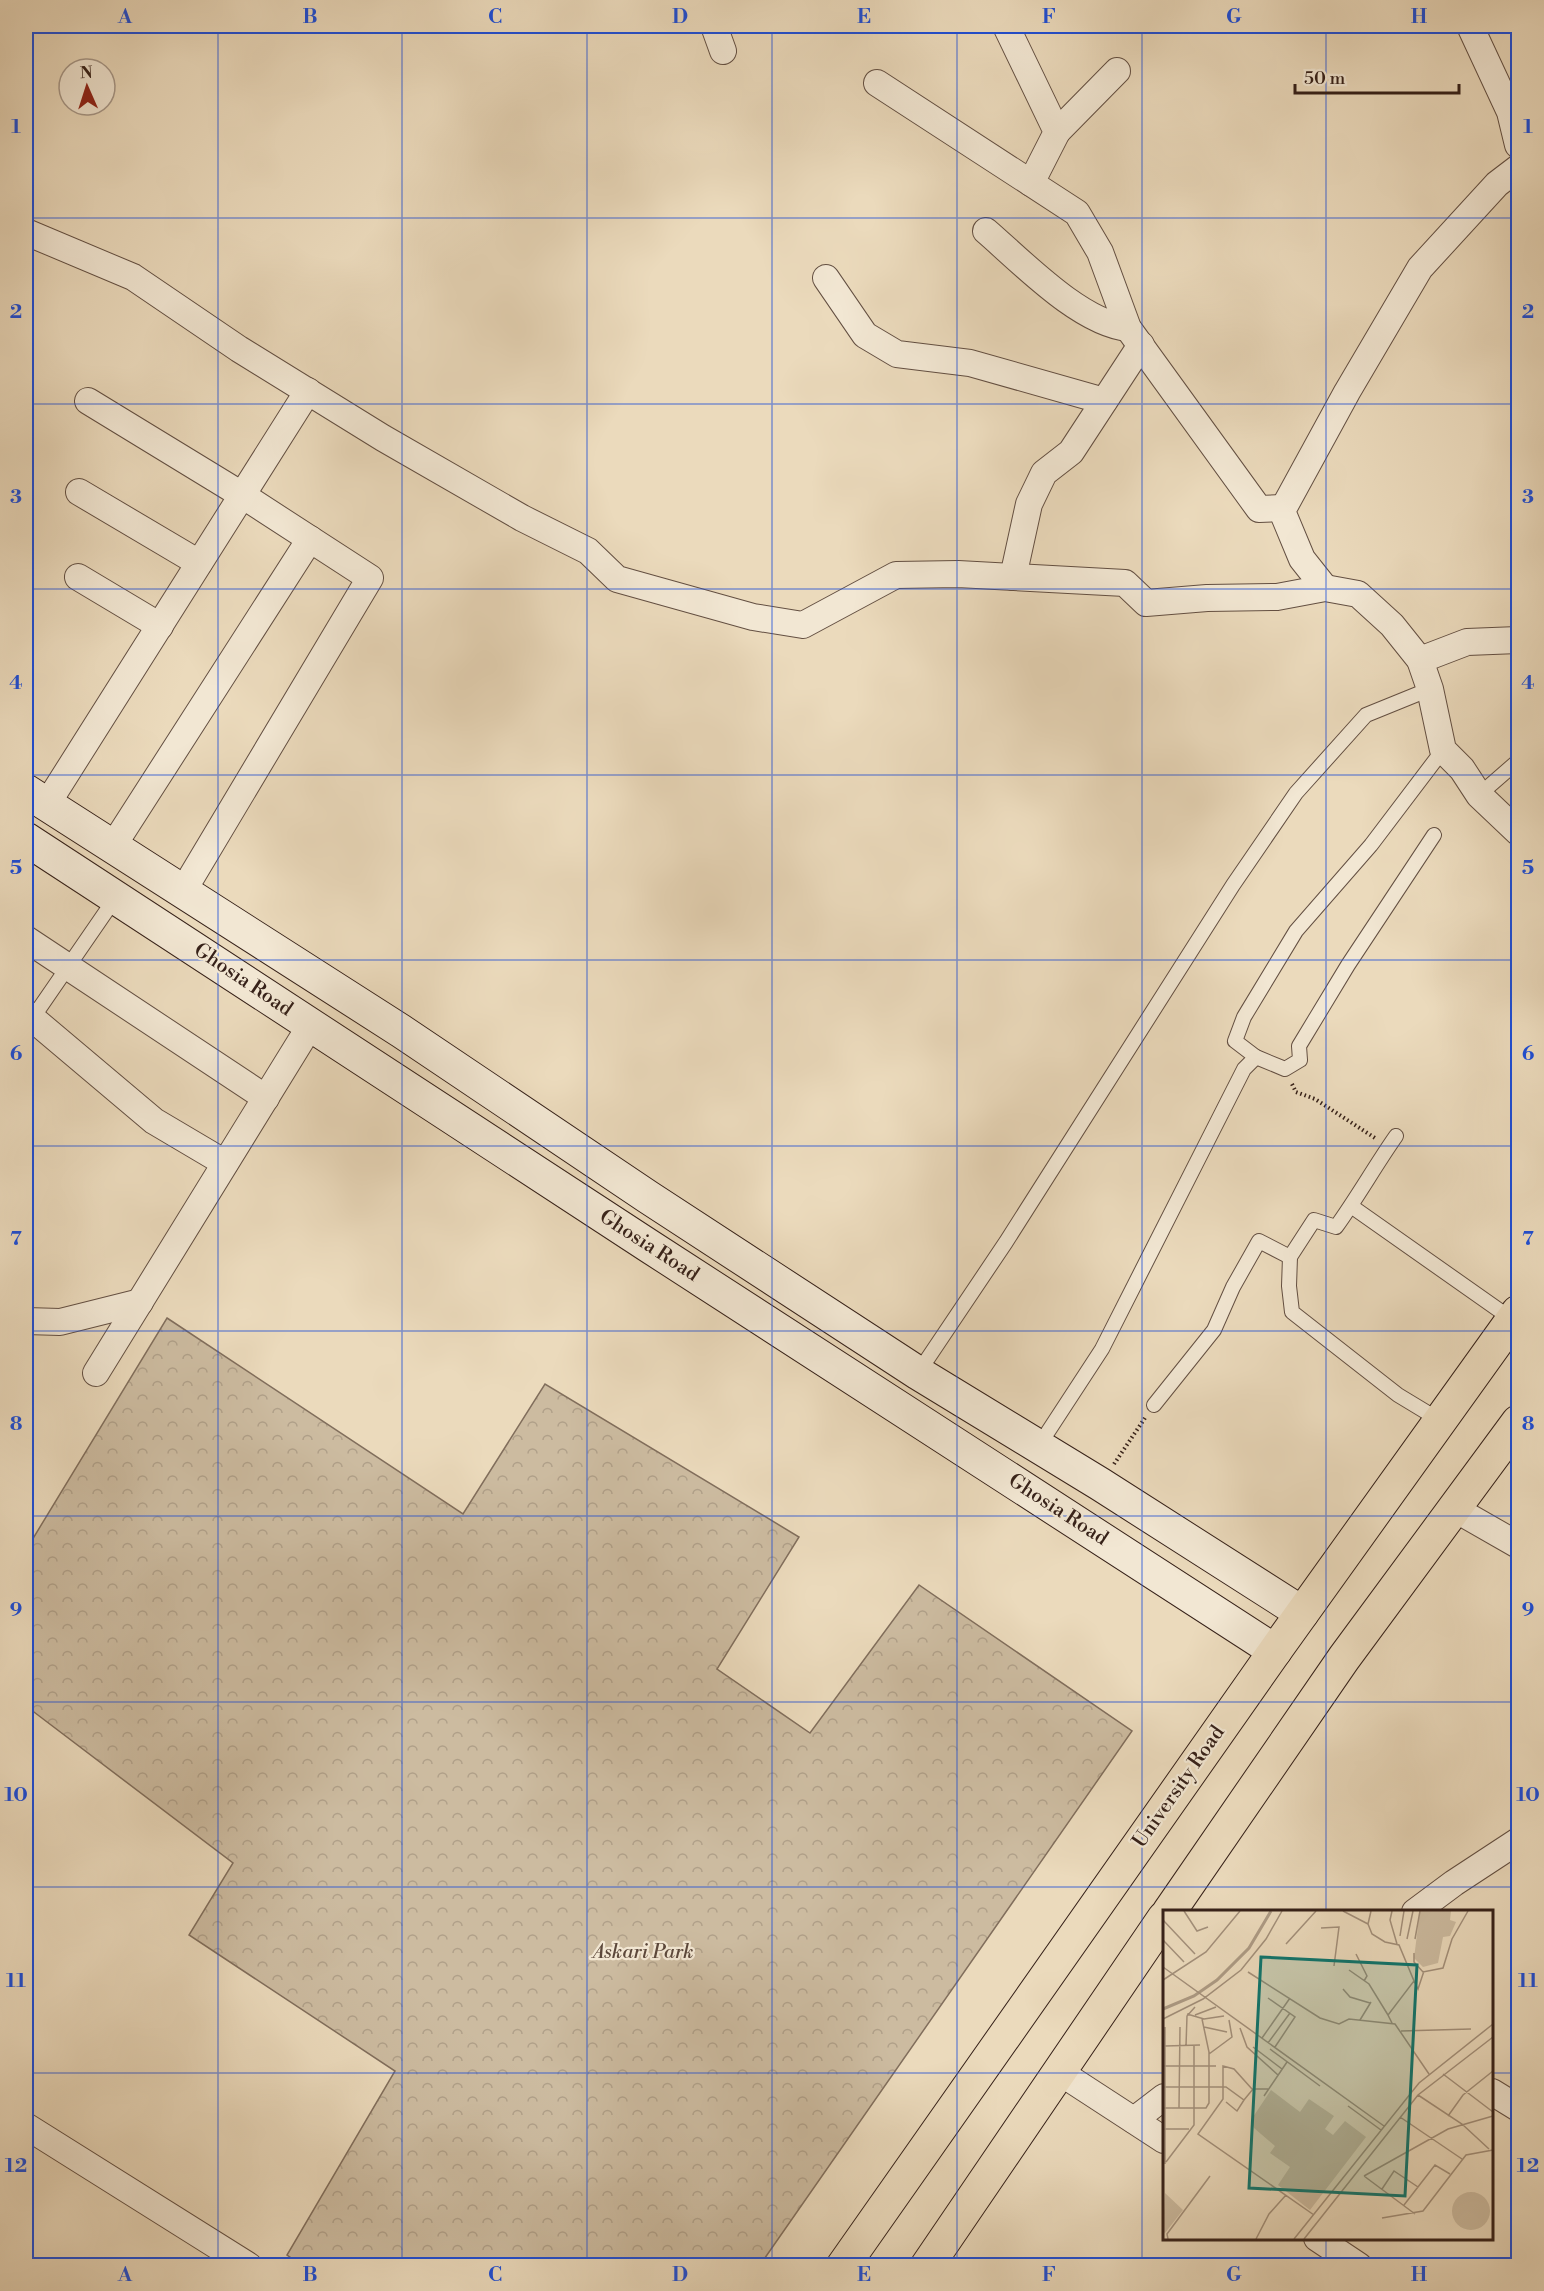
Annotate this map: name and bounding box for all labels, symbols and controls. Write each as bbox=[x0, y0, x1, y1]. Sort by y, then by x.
text: A bbox=[117, 5, 133, 30]
text: B bbox=[302, 5, 318, 30]
text: C bbox=[488, 5, 502, 30]
text: D bbox=[672, 5, 688, 30]
text: E bbox=[857, 5, 871, 30]
text: F bbox=[1042, 5, 1056, 30]
text: G bbox=[1226, 5, 1242, 30]
text: H bbox=[1411, 5, 1428, 30]
north arrow bbox=[57, 57, 117, 117]
scale bar bbox=[1295, 57, 1458, 95]
text: N bbox=[79, 63, 93, 83]
text: 50 m bbox=[1304, 67, 1346, 90]
text: 1 bbox=[11, 115, 21, 140]
text: 1 bbox=[1523, 115, 1533, 140]
text: 2 bbox=[10, 300, 22, 325]
text: 2 bbox=[1522, 300, 1534, 325]
text: 3 bbox=[10, 485, 22, 510]
text: 3 bbox=[1522, 485, 1534, 510]
text: 4 bbox=[9, 671, 23, 696]
text: 4 bbox=[1521, 671, 1535, 696]
text: 5 bbox=[10, 856, 22, 881]
text: 5 bbox=[1522, 856, 1534, 881]
street label: Ghosia Road bbox=[189, 938, 298, 1023]
text: 6 bbox=[10, 1042, 23, 1067]
text: 6 bbox=[1522, 1042, 1535, 1067]
street label: Ghosia Road bbox=[594, 1205, 704, 1288]
text: 7 bbox=[10, 1227, 22, 1252]
text: 7 bbox=[1522, 1227, 1534, 1252]
text: 8 bbox=[10, 1412, 23, 1437]
text: 8 bbox=[1522, 1412, 1535, 1437]
street label: Ghosia Road bbox=[1003, 1469, 1113, 1552]
text: 9 bbox=[10, 1598, 22, 1623]
text: 9 bbox=[1522, 1598, 1534, 1623]
street label: University Road bbox=[1128, 1721, 1231, 1853]
text: 10 bbox=[4, 1783, 28, 1808]
text: 10 bbox=[1516, 1783, 1540, 1808]
inset map bbox=[1163, 1910, 1493, 2240]
park label: Askari Park bbox=[591, 1940, 693, 1965]
text: 11 bbox=[6, 1969, 26, 1994]
text: 11 bbox=[1518, 1969, 1538, 1994]
text: 12 bbox=[5, 2154, 27, 2179]
text: 12 bbox=[1517, 2154, 1539, 2179]
text: A bbox=[117, 2263, 133, 2288]
text: B bbox=[302, 2263, 318, 2288]
text: C bbox=[488, 2263, 502, 2288]
text: D bbox=[672, 2263, 688, 2288]
text: E bbox=[857, 2263, 871, 2288]
text: F bbox=[1042, 2263, 1056, 2288]
text: G bbox=[1226, 2263, 1242, 2288]
text: H bbox=[1411, 2263, 1428, 2288]

